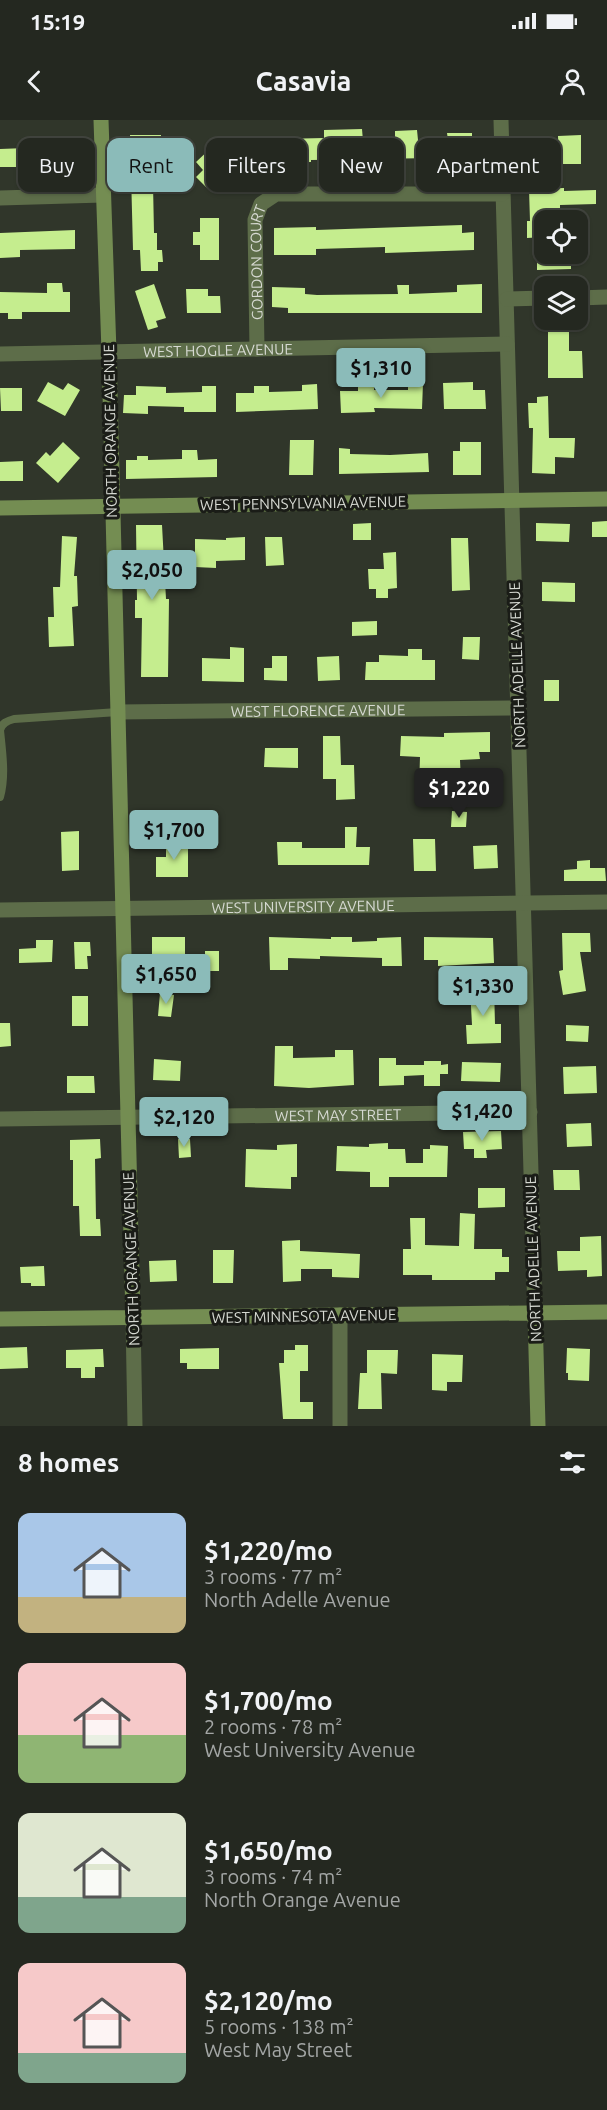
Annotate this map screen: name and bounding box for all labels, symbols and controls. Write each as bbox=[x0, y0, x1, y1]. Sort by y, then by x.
text: 15:19 bbox=[30, 9, 85, 34]
icon: back bbox=[18, 65, 51, 98]
icon: person bbox=[556, 65, 589, 98]
text: Casavia bbox=[256, 66, 351, 96]
chip: Buy bbox=[18, 138, 95, 192]
chip: Rent bbox=[107, 138, 194, 192]
chip: Filters bbox=[206, 138, 307, 192]
chip: New bbox=[319, 138, 404, 192]
chip: Apartment bbox=[416, 138, 561, 192]
street label: GORDON COURT bbox=[246, 201, 269, 320]
map controls bbox=[534, 210, 588, 330]
button: locate bbox=[534, 210, 588, 264]
button: layers bbox=[534, 276, 588, 330]
street label: WEST HOGLE AVENUE bbox=[143, 340, 293, 360]
street label: NORTH ORANGE AVENUE bbox=[100, 344, 120, 518]
pin: $1,310 bbox=[332, 348, 430, 399]
text: $1,310 bbox=[350, 356, 412, 379]
street label: WEST PENNSYLVANIA AVENUE bbox=[200, 493, 406, 513]
pin: $2,050 bbox=[103, 550, 201, 601]
text: $2,050 bbox=[121, 558, 183, 581]
street label: NORTH ADELLE AVENUE bbox=[506, 582, 528, 748]
street label: WEST FLORENCE AVENUE bbox=[231, 701, 405, 719]
pin: $1,220 bbox=[410, 768, 508, 819]
text: $1,220 bbox=[428, 776, 490, 799]
pin: $1,700 bbox=[125, 810, 223, 861]
text: $1,700 bbox=[143, 818, 205, 841]
street label: WEST UNIVERSITY AVENUE bbox=[211, 896, 395, 916]
pin: $1,650 bbox=[117, 954, 215, 1005]
text: $1,650 bbox=[135, 962, 197, 985]
pin: $1,330 bbox=[434, 966, 532, 1017]
text: $1,330 bbox=[452, 974, 514, 997]
pin: $1,420 bbox=[433, 1091, 531, 1142]
pin: $2,120 bbox=[135, 1097, 233, 1148]
text: $1,420 bbox=[451, 1099, 513, 1122]
text: $2,120 bbox=[153, 1105, 215, 1128]
street label: WEST MAY STREET bbox=[275, 1105, 402, 1124]
street label: NORTH ORANGE AVENUE bbox=[119, 1172, 143, 1346]
street label: NORTH ADELLE AVENUE bbox=[522, 1176, 544, 1342]
street label: WEST MINNESOTA AVENUE bbox=[211, 1306, 397, 1326]
icon: filters bbox=[556, 1446, 589, 1479]
text: 8 homes bbox=[18, 1448, 119, 1477]
text: $1,220/mo bbox=[204, 1536, 333, 1565]
icon: home bbox=[66, 1537, 138, 1609]
text: 3 rooms · 77 m² bbox=[204, 1565, 342, 1588]
text: North Adelle Avenue bbox=[204, 1588, 391, 1611]
text: $1,700/mo bbox=[204, 1686, 333, 1715]
icon: home bbox=[66, 1687, 138, 1759]
text: 2 rooms · 78 m² bbox=[204, 1715, 342, 1738]
text: West University Avenue bbox=[204, 1738, 416, 1761]
text: $1,650/mo bbox=[204, 1836, 333, 1865]
icon: home bbox=[66, 1837, 138, 1909]
text: 3 rooms · 74 m² bbox=[204, 1865, 342, 1888]
text: North Orange Avenue bbox=[204, 1888, 401, 1911]
text: $2,120/mo bbox=[204, 1986, 333, 2015]
icon: home bbox=[66, 1987, 138, 2059]
text: 5 rooms · 138 m² bbox=[204, 2015, 354, 2038]
text: West May Street bbox=[204, 2038, 352, 2061]

